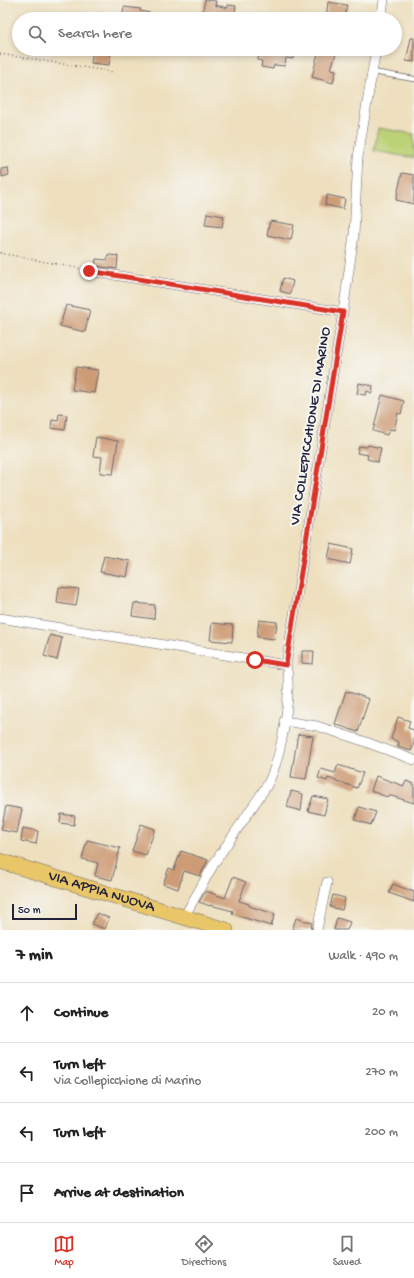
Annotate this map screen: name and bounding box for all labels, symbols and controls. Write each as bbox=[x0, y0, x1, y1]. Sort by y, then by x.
search box bbox=[12, 12, 402, 56]
icon: search bbox=[26, 23, 48, 45]
text: Search here bbox=[58, 25, 132, 43]
route end bbox=[80, 262, 98, 280]
street label: VIA COLLEPICCHIONE DI MARINO bbox=[286, 326, 336, 527]
route start bbox=[246, 651, 264, 669]
street label: VIA APPIA NUOVA bbox=[45, 867, 158, 917]
scale bar bbox=[12, 902, 77, 921]
text: 50 m bbox=[18, 905, 40, 917]
text: 7 min bbox=[16, 946, 53, 966]
text: Walk · 490 m bbox=[328, 949, 398, 964]
icon: ahead bbox=[16, 1002, 38, 1024]
text: Continue bbox=[54, 1004, 108, 1022]
text: 20 m bbox=[372, 1005, 398, 1020]
text: Turn left bbox=[54, 1056, 105, 1074]
icon: left bbox=[16, 1062, 38, 1084]
text: 270 m bbox=[365, 1065, 398, 1080]
text: Via Collepicchione di Marino bbox=[54, 1074, 201, 1089]
icon: left bbox=[16, 1122, 38, 1144]
text: Turn left bbox=[54, 1124, 105, 1142]
text: 200 m bbox=[365, 1125, 398, 1140]
icon: arrive bbox=[16, 1182, 38, 1204]
text: Arrive at destination bbox=[54, 1184, 184, 1202]
tab: Map bbox=[53, 1233, 75, 1269]
tab: Directions bbox=[182, 1233, 226, 1269]
tab: Saved bbox=[333, 1233, 361, 1269]

